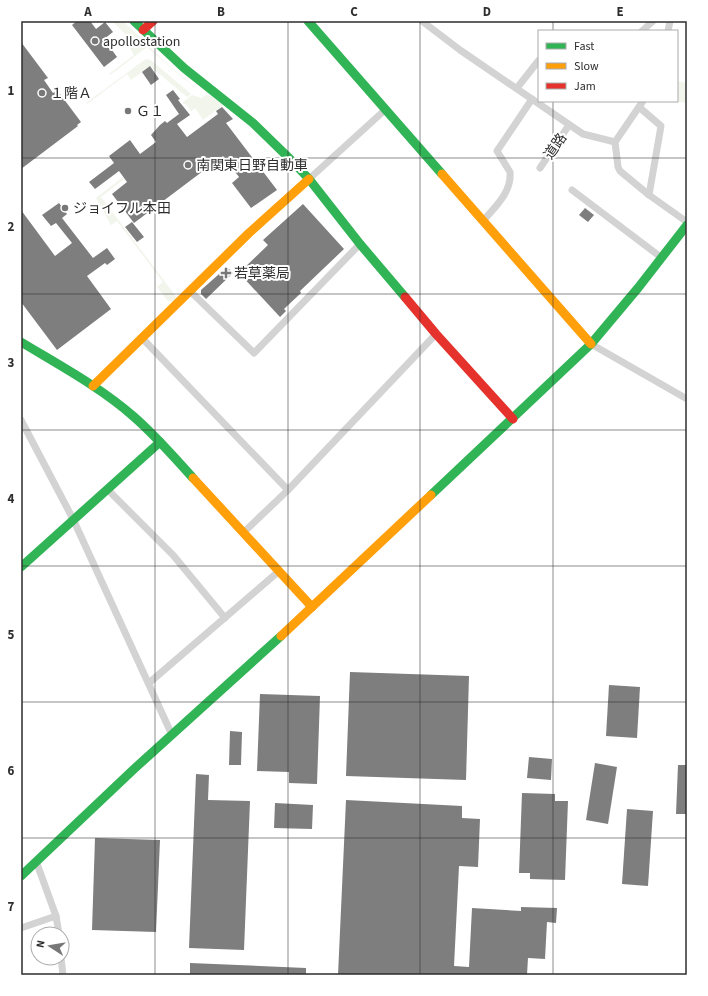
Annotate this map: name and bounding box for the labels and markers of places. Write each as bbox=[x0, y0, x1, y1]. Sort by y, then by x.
place label: apollostation bbox=[103, 32, 180, 52]
marker: apollostation bbox=[90, 36, 100, 46]
place label: １階Ａ bbox=[50, 84, 92, 104]
marker: １階Ａ bbox=[37, 88, 47, 98]
place label: Ｇ１ bbox=[136, 102, 164, 122]
marker: Ｇ１ bbox=[123, 106, 133, 116]
place label: 南関東日野自動車 bbox=[196, 156, 308, 176]
marker: 南関東日野自動車 bbox=[183, 160, 193, 170]
place label: ジョイフル本田 bbox=[73, 199, 171, 219]
marker: ジョイフル本田 bbox=[60, 203, 70, 213]
place label: 若草薬局 bbox=[234, 264, 290, 284]
marker: 若草薬局 bbox=[221, 268, 231, 278]

